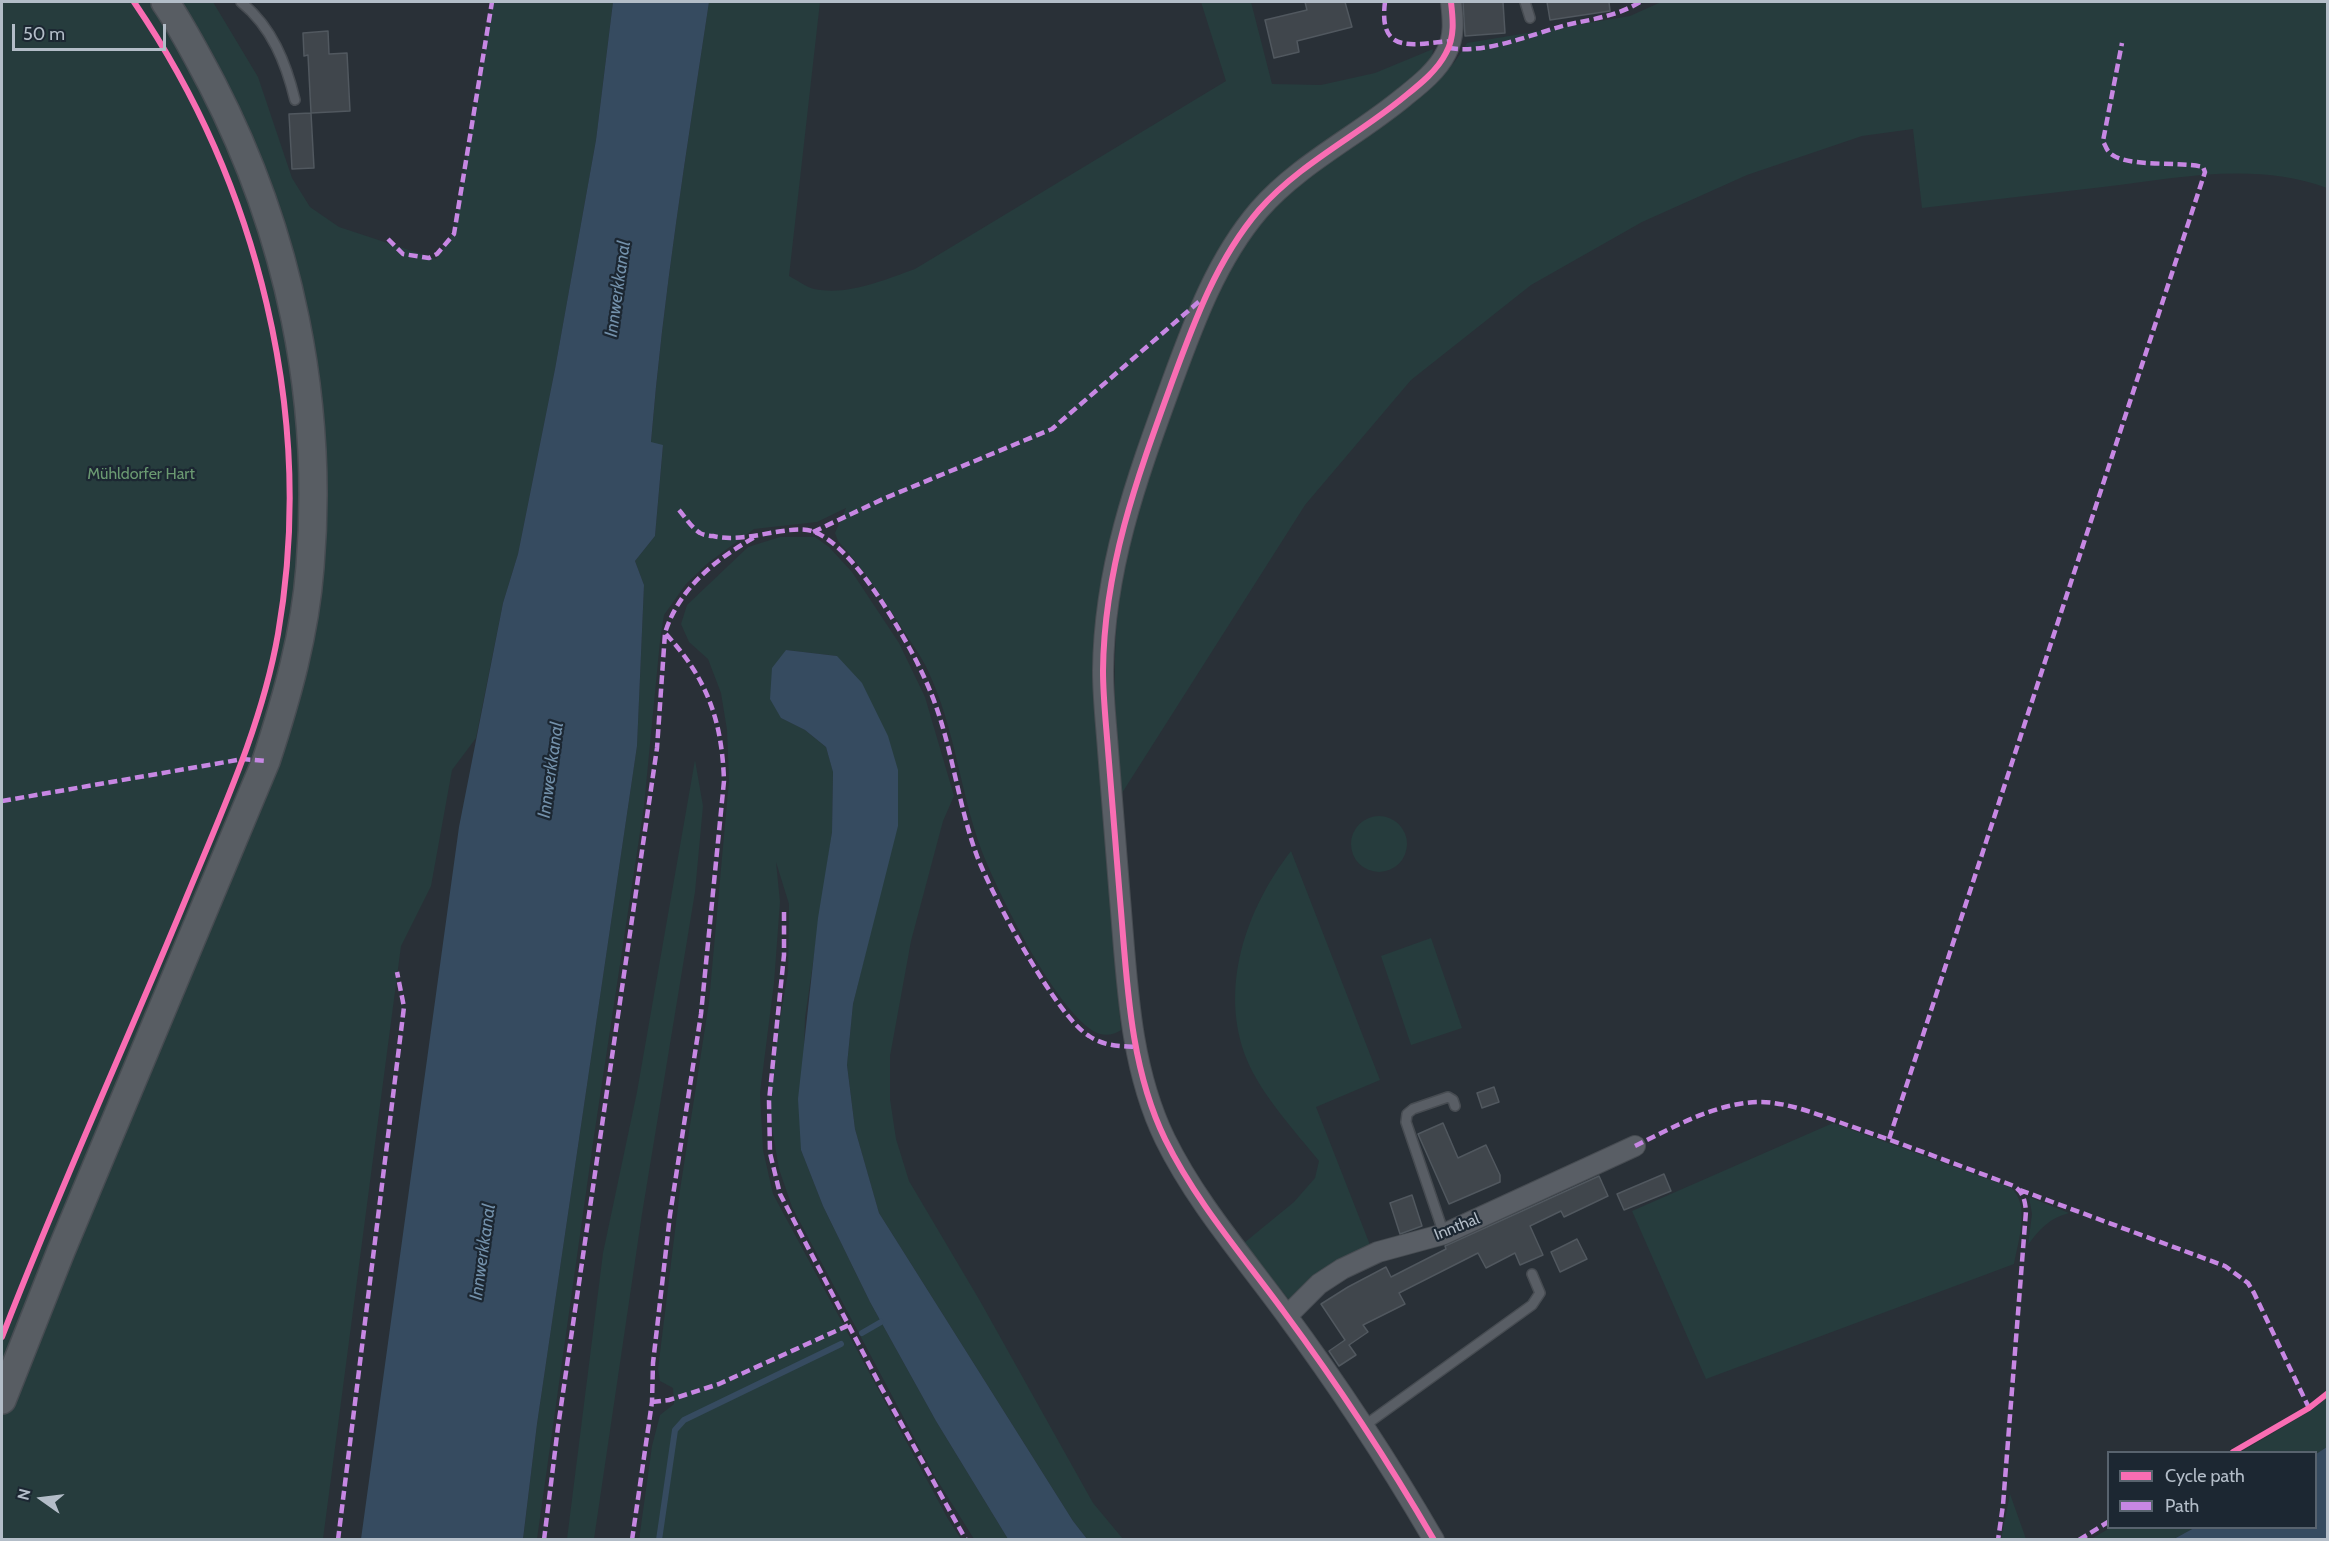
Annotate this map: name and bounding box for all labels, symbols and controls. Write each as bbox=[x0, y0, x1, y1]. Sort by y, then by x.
scale bar bbox=[15, 12, 170, 50]
text: 50 m bbox=[23, 23, 65, 45]
water label: Innwerkkanal bbox=[601, 240, 635, 338]
park label: Mühldorfer Hart bbox=[87, 464, 195, 484]
water label: Innwerkkanal bbox=[534, 721, 568, 819]
water label: Innwerkkanal bbox=[466, 1203, 500, 1301]
street label: Innthal bbox=[1432, 1209, 1482, 1245]
legend bbox=[2107, 1451, 2317, 1529]
text: Cycle path bbox=[2165, 1465, 2245, 1487]
north arrow bbox=[12, 1469, 72, 1529]
text: N bbox=[13, 1487, 35, 1502]
text: Path bbox=[2165, 1495, 2199, 1517]

